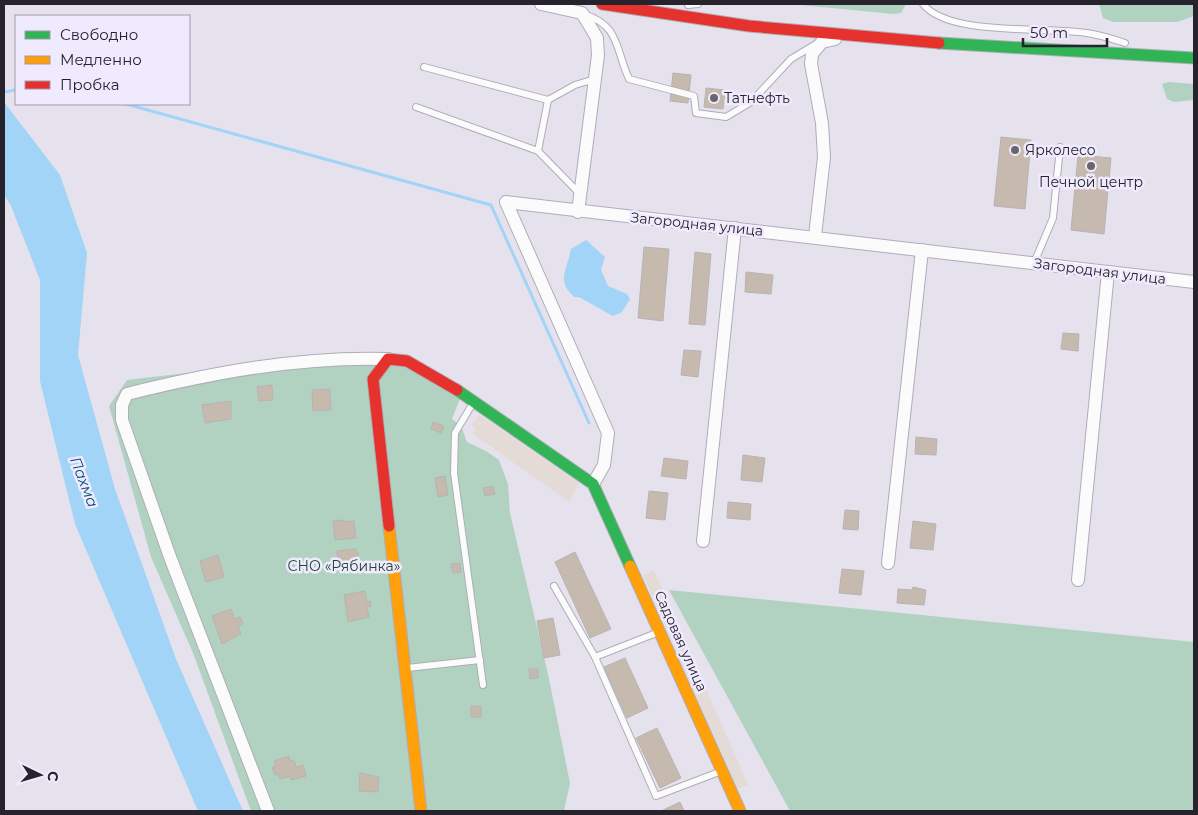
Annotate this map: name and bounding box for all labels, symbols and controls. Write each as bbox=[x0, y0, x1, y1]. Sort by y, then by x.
legend bbox=[15, 15, 190, 105]
scale bar bbox=[1023, 15, 1107, 47]
text: 50 m bbox=[1030, 23, 1068, 42]
text: Свободно bbox=[60, 25, 138, 44]
text: Медленно bbox=[60, 50, 142, 69]
text: Пробка bbox=[60, 75, 119, 94]
place label: Татнефть bbox=[724, 89, 790, 107]
marker: Татнефть bbox=[708, 92, 720, 104]
place label: Ярколесо bbox=[1025, 141, 1096, 159]
marker: Ярколесо bbox=[1009, 144, 1021, 156]
marker: Печной центр bbox=[1085, 160, 1097, 172]
place label: Печной центр bbox=[1039, 173, 1143, 191]
street label: Загородная улица bbox=[630, 208, 764, 240]
street label: Загородная улица bbox=[1033, 254, 1167, 288]
water label: Пахма bbox=[66, 454, 103, 510]
park label: СНО «Рябинка» bbox=[288, 557, 400, 575]
street label: Садовая улица bbox=[651, 588, 711, 694]
north arrow bbox=[15, 750, 65, 800]
text: С bbox=[44, 770, 62, 782]

